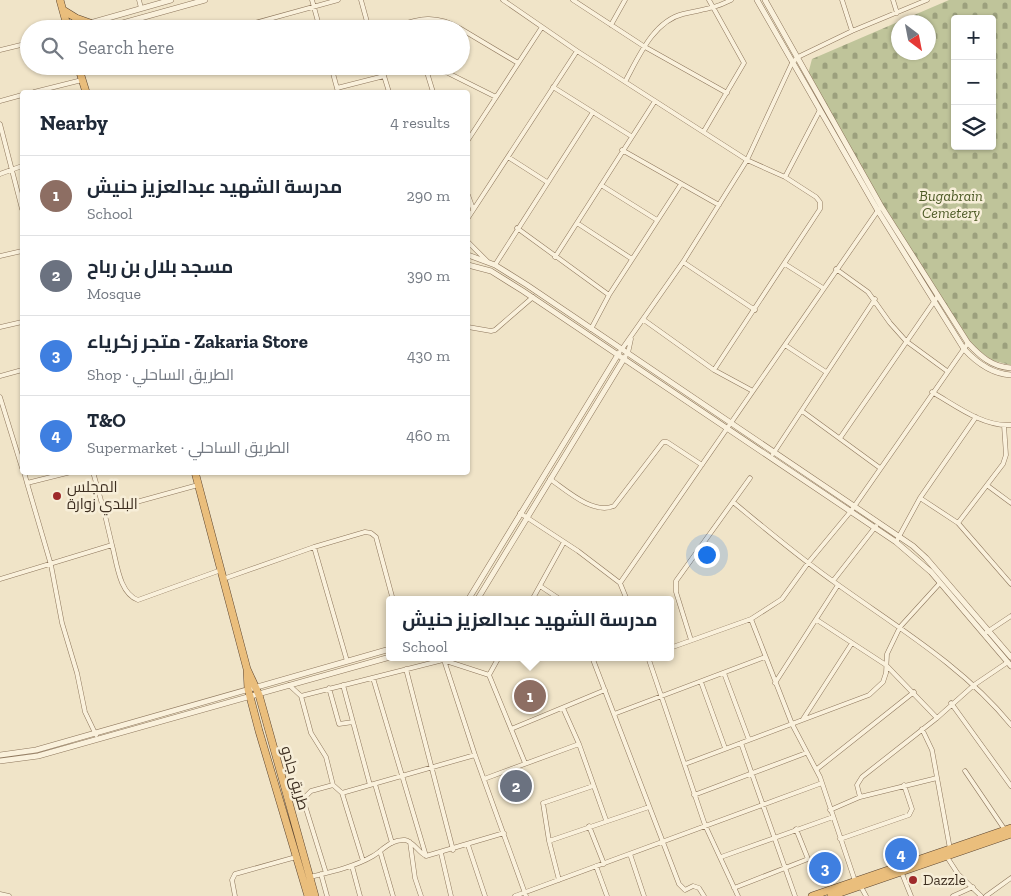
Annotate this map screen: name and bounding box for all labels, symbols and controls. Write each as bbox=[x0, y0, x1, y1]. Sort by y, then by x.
north arrow bbox=[891, 15, 936, 60]
map controls bbox=[951, 15, 996, 150]
button: + bbox=[951, 15, 996, 60]
search box bbox=[20, 20, 470, 75]
icon: search bbox=[38, 34, 66, 62]
text: Search here bbox=[78, 36, 174, 59]
button: − bbox=[951, 60, 996, 105]
button: layers bbox=[951, 105, 996, 150]
text: Nearby bbox=[40, 110, 108, 135]
text: 4 results bbox=[390, 113, 450, 132]
text: مدرسة الشهيد عبدالعزيز حنيش bbox=[87, 175, 342, 198]
text: 1 bbox=[53, 186, 59, 205]
text: 290 m bbox=[407, 186, 450, 205]
park label: Bugabrain Cemetery bbox=[919, 187, 983, 222]
text: School bbox=[87, 204, 133, 223]
text: مسجد بلال بن رباح bbox=[87, 255, 233, 278]
text: 2 bbox=[52, 266, 60, 285]
text: 390 m bbox=[407, 266, 450, 285]
text: Mosque bbox=[87, 284, 141, 303]
text: متجر زكرياء - Zakaria Store bbox=[87, 330, 308, 353]
text: 3 bbox=[52, 346, 60, 365]
text: 430 m bbox=[407, 346, 450, 365]
text: Shop · الطريق الساحلي bbox=[87, 365, 234, 384]
text: T&O bbox=[87, 409, 126, 432]
text: 4 bbox=[51, 426, 61, 445]
text: 460 m bbox=[406, 426, 450, 445]
text: Supermarket · الطريق الساحلي bbox=[87, 438, 290, 457]
place label: المجلس البلدي زوارة bbox=[67, 478, 138, 516]
marker: المجلس البلدي زوارة bbox=[51, 490, 63, 502]
your location bbox=[694, 542, 720, 568]
popup bbox=[386, 596, 674, 661]
text: مدرسة الشهيد عبدالعزيز حنيش bbox=[402, 608, 658, 631]
text: School bbox=[402, 637, 448, 656]
pin: 1 bbox=[514, 677, 546, 715]
street label: طريق جادو bbox=[276, 744, 313, 812]
pin: 2 bbox=[500, 767, 532, 805]
pin: 4 bbox=[885, 835, 917, 873]
pin: 3 bbox=[809, 849, 841, 887]
place label: Dazzle bbox=[923, 871, 966, 889]
marker: Dazzle bbox=[907, 874, 919, 886]

